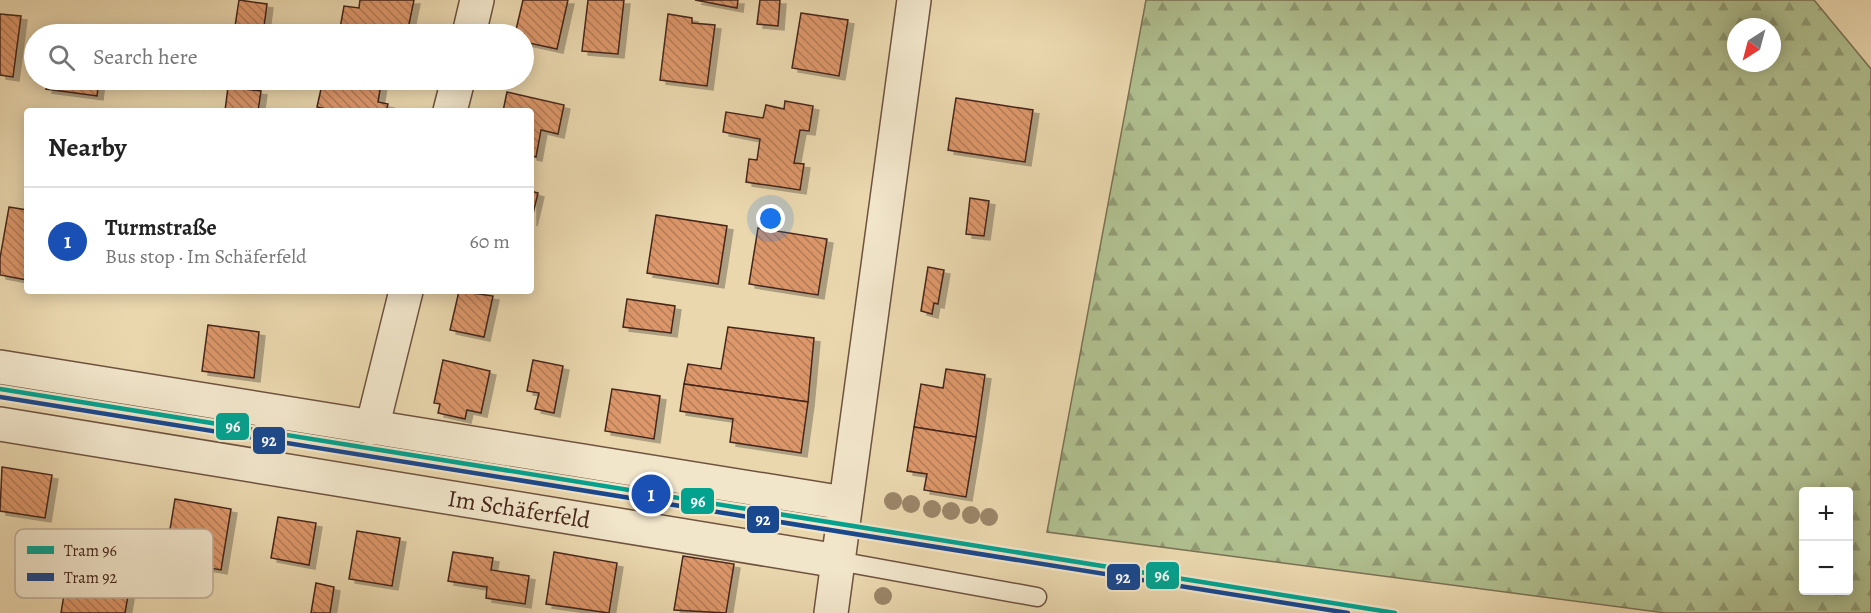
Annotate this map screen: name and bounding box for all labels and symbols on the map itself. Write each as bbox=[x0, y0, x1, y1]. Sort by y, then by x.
north arrow bbox=[1727, 18, 1781, 72]
your location bbox=[756, 204, 785, 233]
line badge: 96 bbox=[215, 412, 250, 441]
text: 96 bbox=[226, 416, 241, 438]
line badge: 92 bbox=[252, 426, 286, 455]
text: 92 bbox=[261, 430, 277, 452]
pin: 1 bbox=[632, 472, 670, 516]
street label: Im Schäferfeld bbox=[445, 482, 593, 536]
line badge: 96 bbox=[680, 487, 715, 515]
text: 96 bbox=[691, 491, 706, 513]
line badge: 92 bbox=[746, 505, 780, 534]
text: 92 bbox=[755, 509, 771, 531]
legend bbox=[15, 529, 213, 598]
text: Tram 96 bbox=[64, 540, 117, 562]
line badge: 96 bbox=[1145, 561, 1180, 590]
line badge: 92 bbox=[1106, 563, 1141, 591]
text: 96 bbox=[1155, 565, 1170, 587]
text: Tram 92 bbox=[64, 567, 117, 589]
text: 92 bbox=[1115, 567, 1131, 589]

